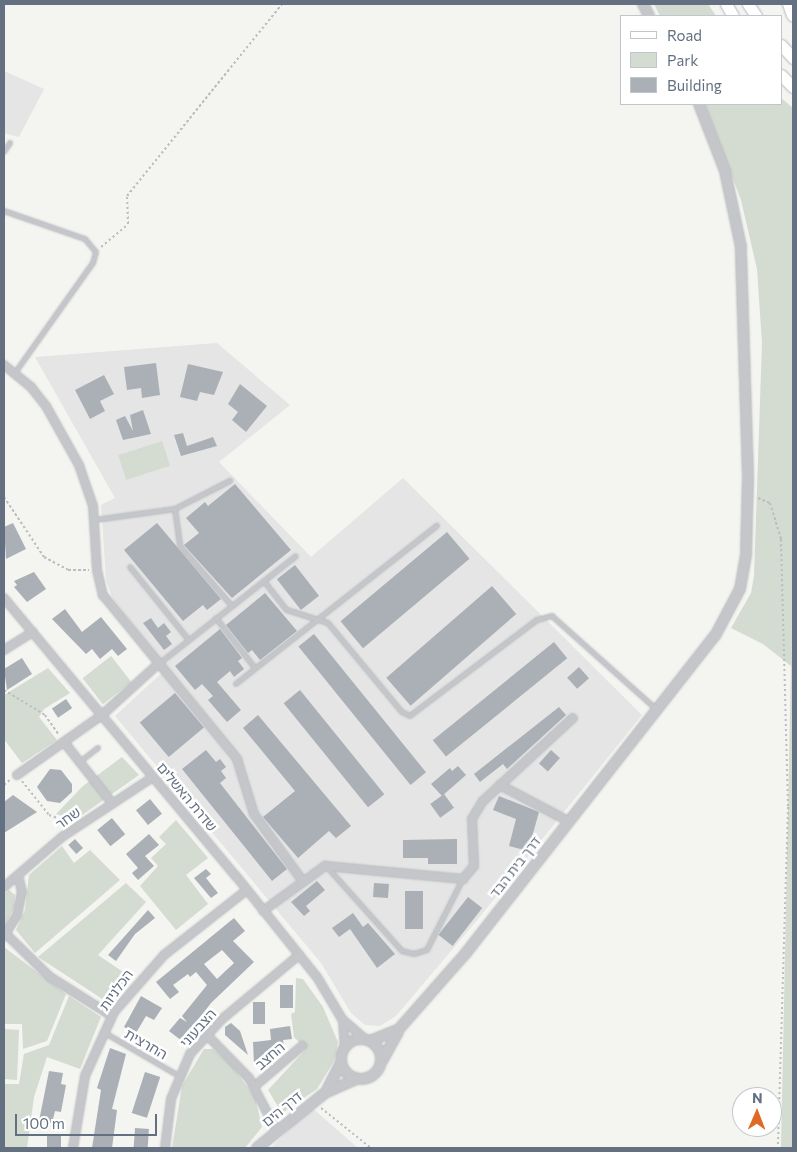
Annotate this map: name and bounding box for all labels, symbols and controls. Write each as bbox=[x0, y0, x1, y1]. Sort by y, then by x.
legend bbox=[620, 15, 782, 105]
text: Road bbox=[667, 26, 702, 44]
text: Park bbox=[667, 51, 698, 69]
text: Building bbox=[667, 76, 722, 94]
street label: שדרת האשלים bbox=[153, 759, 221, 835]
street label: שחר bbox=[52, 803, 84, 833]
street label: דרך בית הבד bbox=[486, 833, 544, 901]
street label: הכלניות bbox=[96, 966, 136, 1014]
street label: הצבעוני bbox=[176, 1005, 220, 1051]
street label: החרצית bbox=[122, 1025, 170, 1063]
street label: החצב bbox=[252, 1039, 288, 1073]
north arrow bbox=[732, 1087, 782, 1137]
street label: דרך הים bbox=[259, 1088, 305, 1130]
text: N bbox=[752, 1089, 763, 1106]
scale bar bbox=[18, 1104, 160, 1136]
text: 100 m bbox=[23, 1114, 65, 1132]

